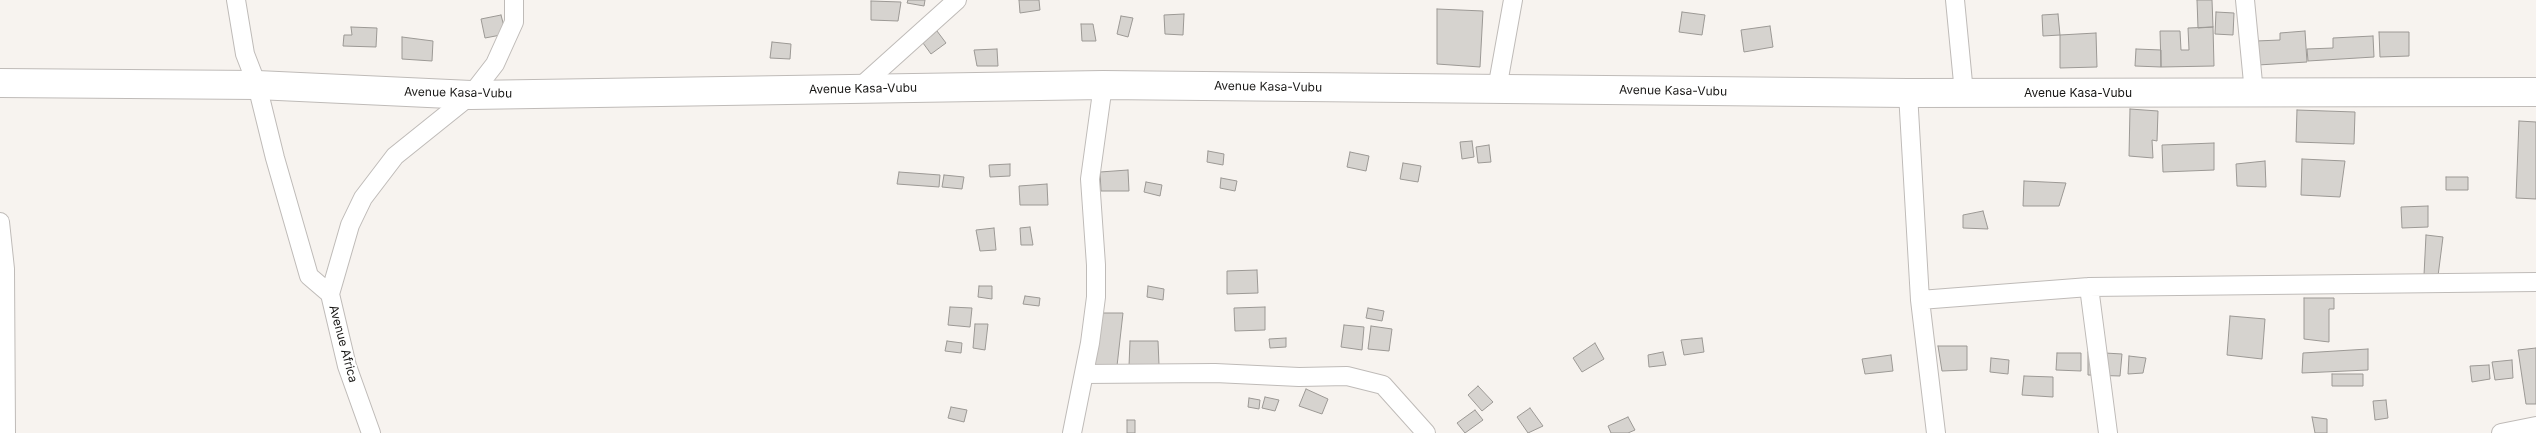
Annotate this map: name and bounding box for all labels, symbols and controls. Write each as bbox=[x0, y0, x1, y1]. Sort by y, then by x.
street label: Avenue Kasa-Vubu bbox=[1214, 79, 1322, 95]
street label: Avenue Kasa-Vubu bbox=[809, 81, 917, 97]
street label: Avenue Kasa-Vubu bbox=[1619, 83, 1727, 99]
street label: Avenue Kasa-Vubu bbox=[404, 85, 512, 101]
street label: Avenue Kasa-Vubu bbox=[2024, 86, 2132, 100]
street label: Avenue Africa bbox=[326, 304, 360, 384]

